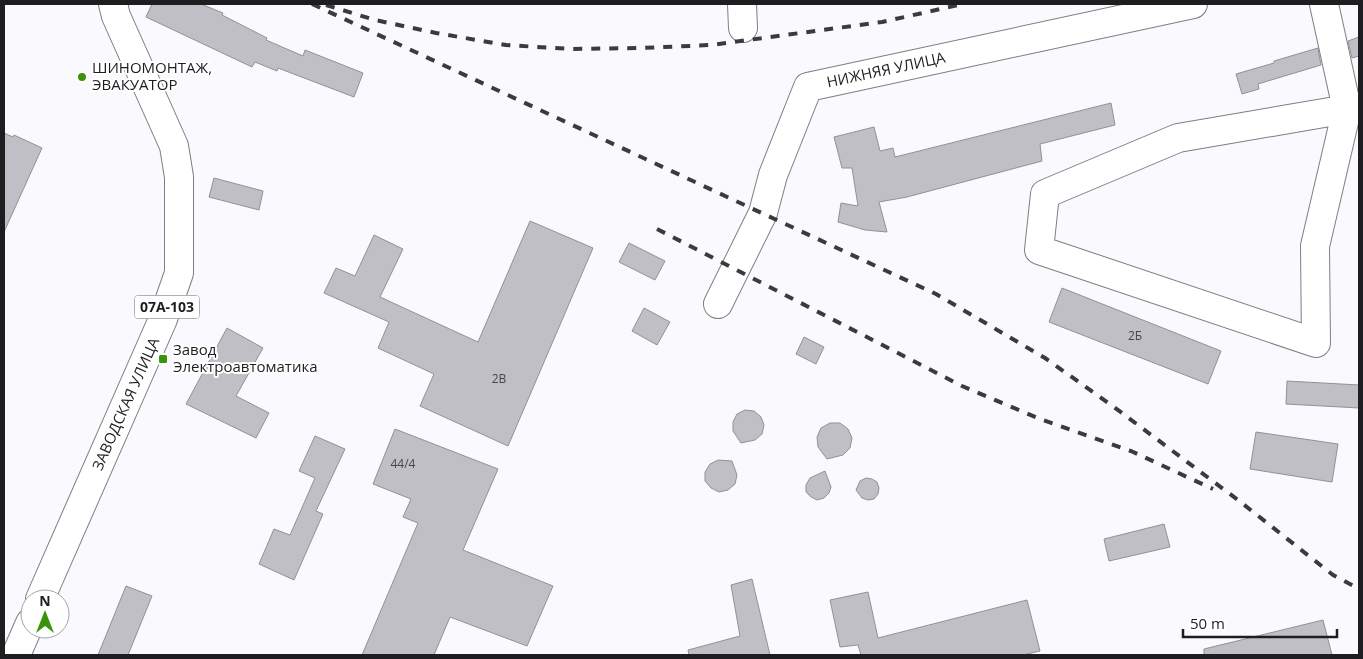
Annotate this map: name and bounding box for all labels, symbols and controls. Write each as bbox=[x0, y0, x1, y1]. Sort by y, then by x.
street label: НИЖНЯЯ УЛИЦА bbox=[825, 47, 947, 91]
place label: ШИНОМОНТАЖ, ЭВАКУАТОР bbox=[92, 57, 212, 94]
marker: ШИНОМОНТАЖ, ЭВАКУАТОР bbox=[76, 71, 88, 83]
road number: 07А-103 bbox=[134, 296, 200, 318]
house number: 2Б bbox=[1128, 327, 1142, 344]
street label: ЗАВОДСКАЯ УЛИЦА bbox=[87, 334, 164, 473]
place label: Завод Электроавтоматика bbox=[173, 339, 318, 376]
marker: Завод Электроавтоматика bbox=[157, 353, 169, 365]
house number: 2В bbox=[492, 370, 507, 387]
house number: 44/4 bbox=[391, 455, 416, 472]
north arrow bbox=[20, 589, 70, 639]
text: N bbox=[39, 591, 51, 610]
scale bar bbox=[1183, 606, 1337, 638]
text: 50 m bbox=[1190, 613, 1225, 633]

